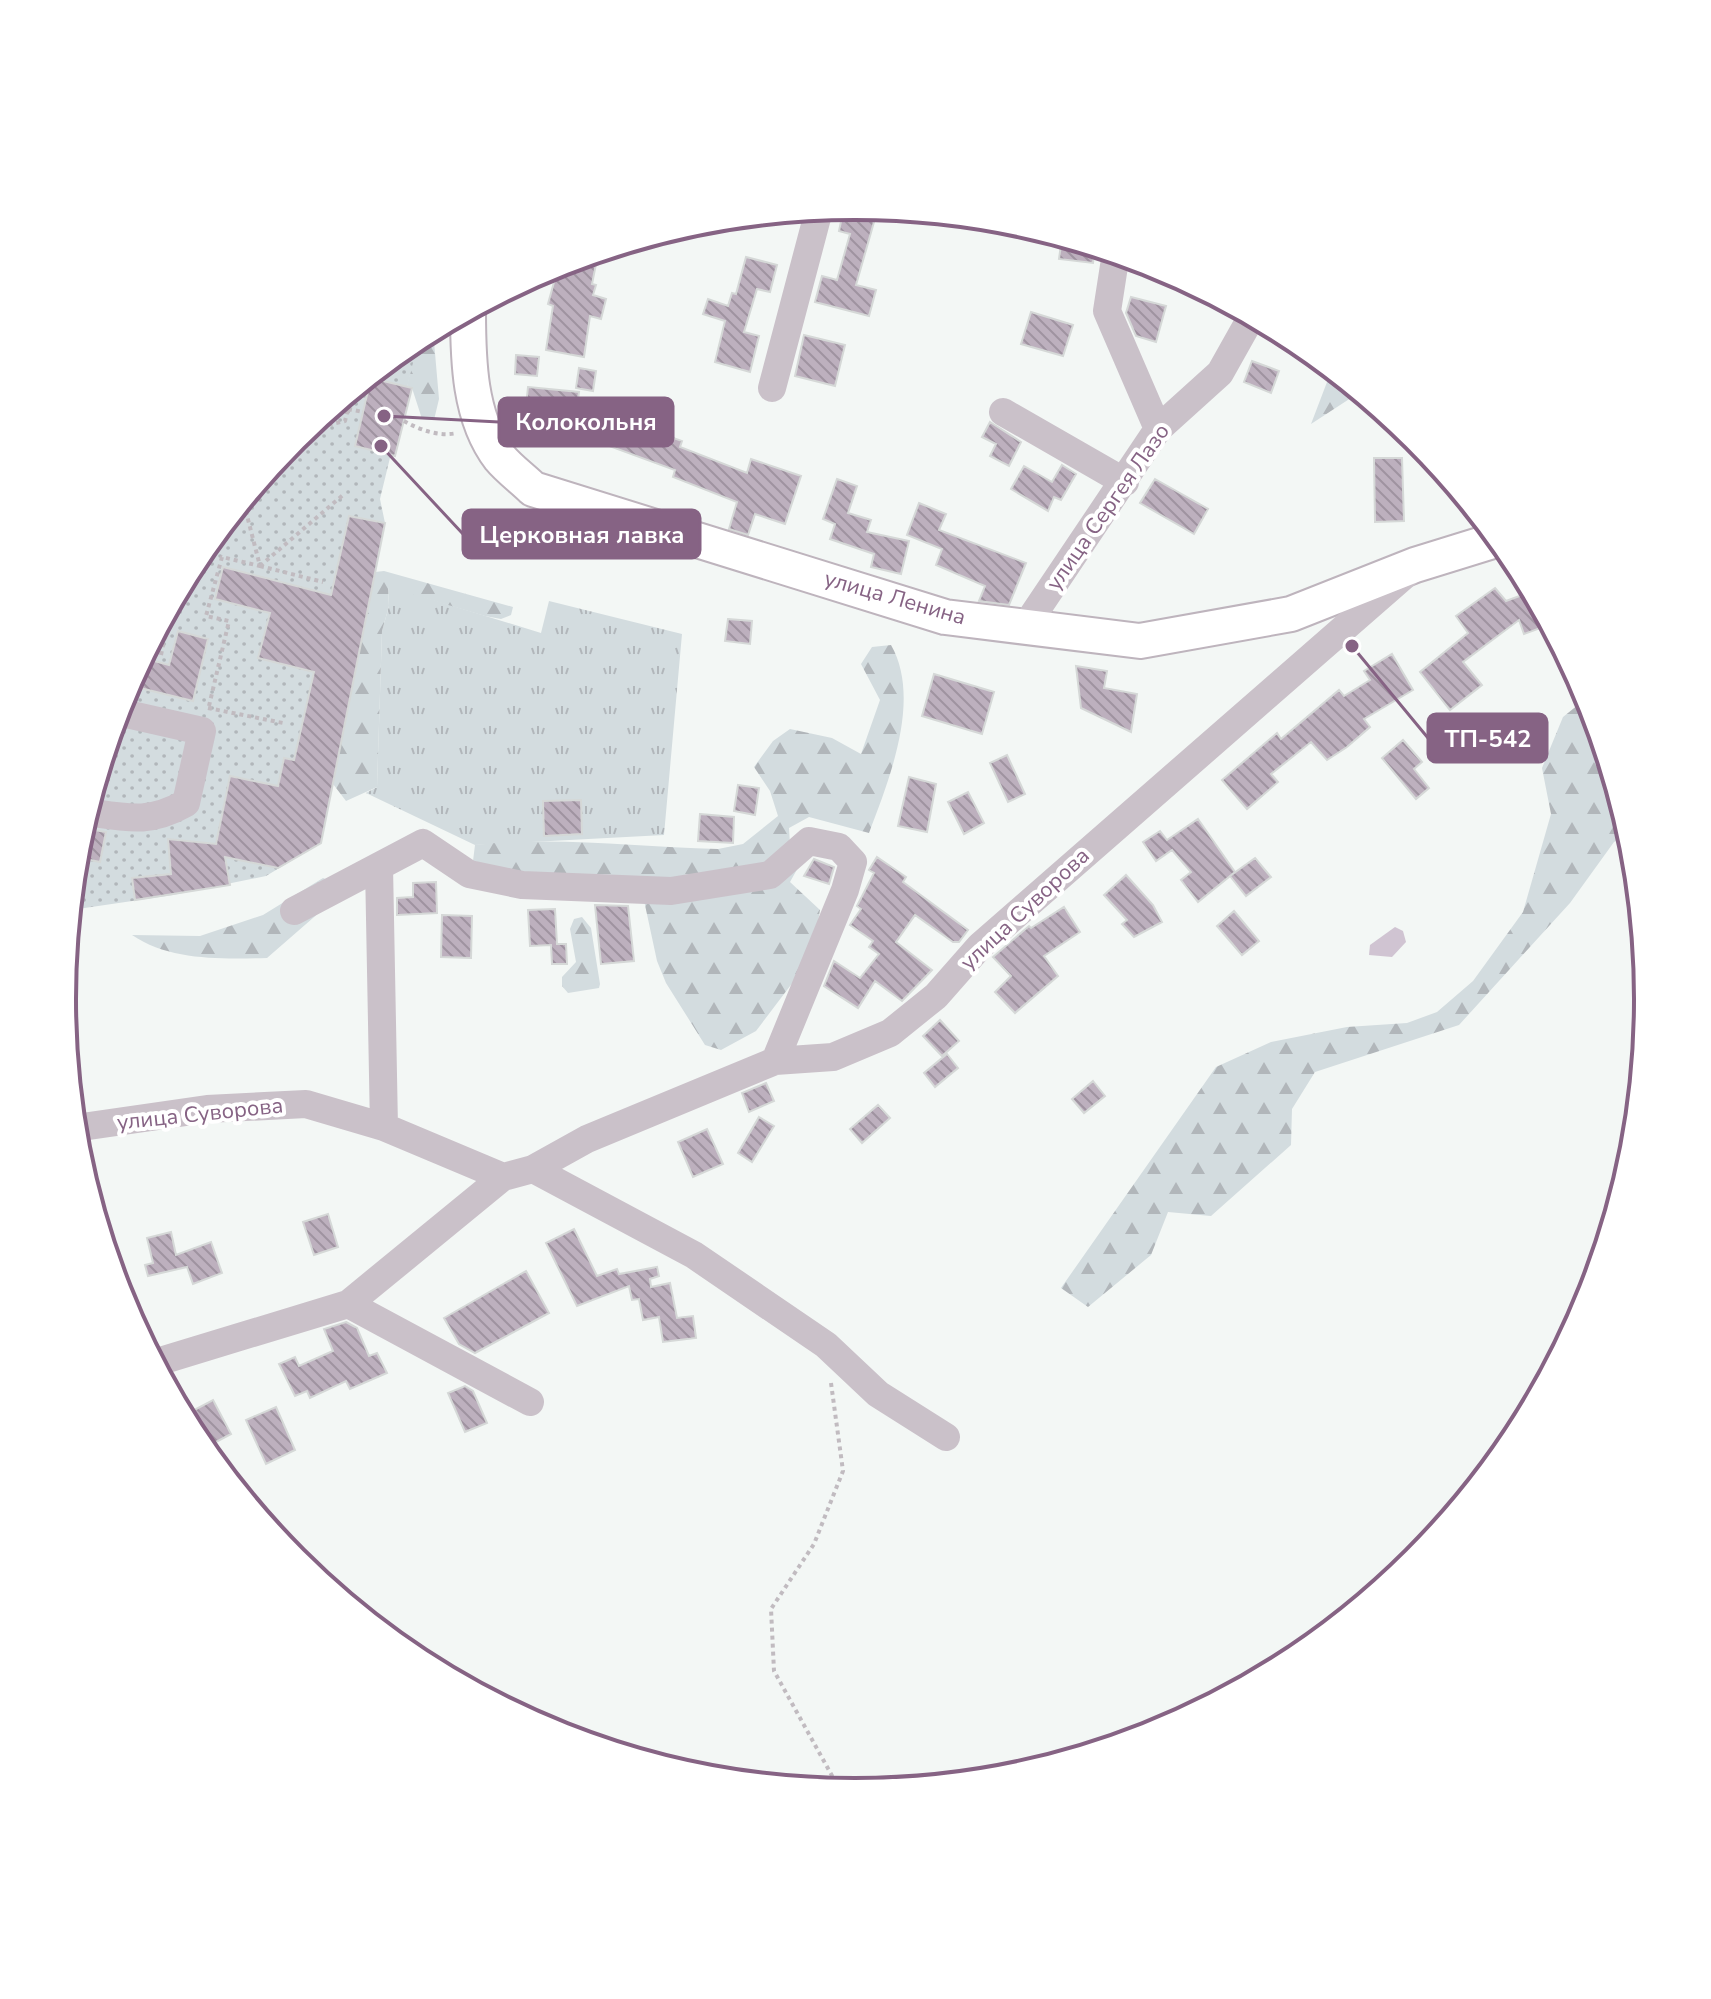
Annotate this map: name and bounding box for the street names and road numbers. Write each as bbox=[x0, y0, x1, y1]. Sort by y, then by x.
street label: улица Сергея Лазо bbox=[1039, 418, 1177, 596]
street label: улица Ленина bbox=[821, 563, 969, 633]
street label: улица Суворова bbox=[954, 841, 1096, 977]
street label: улица Суворова bbox=[115, 1090, 285, 1138]

